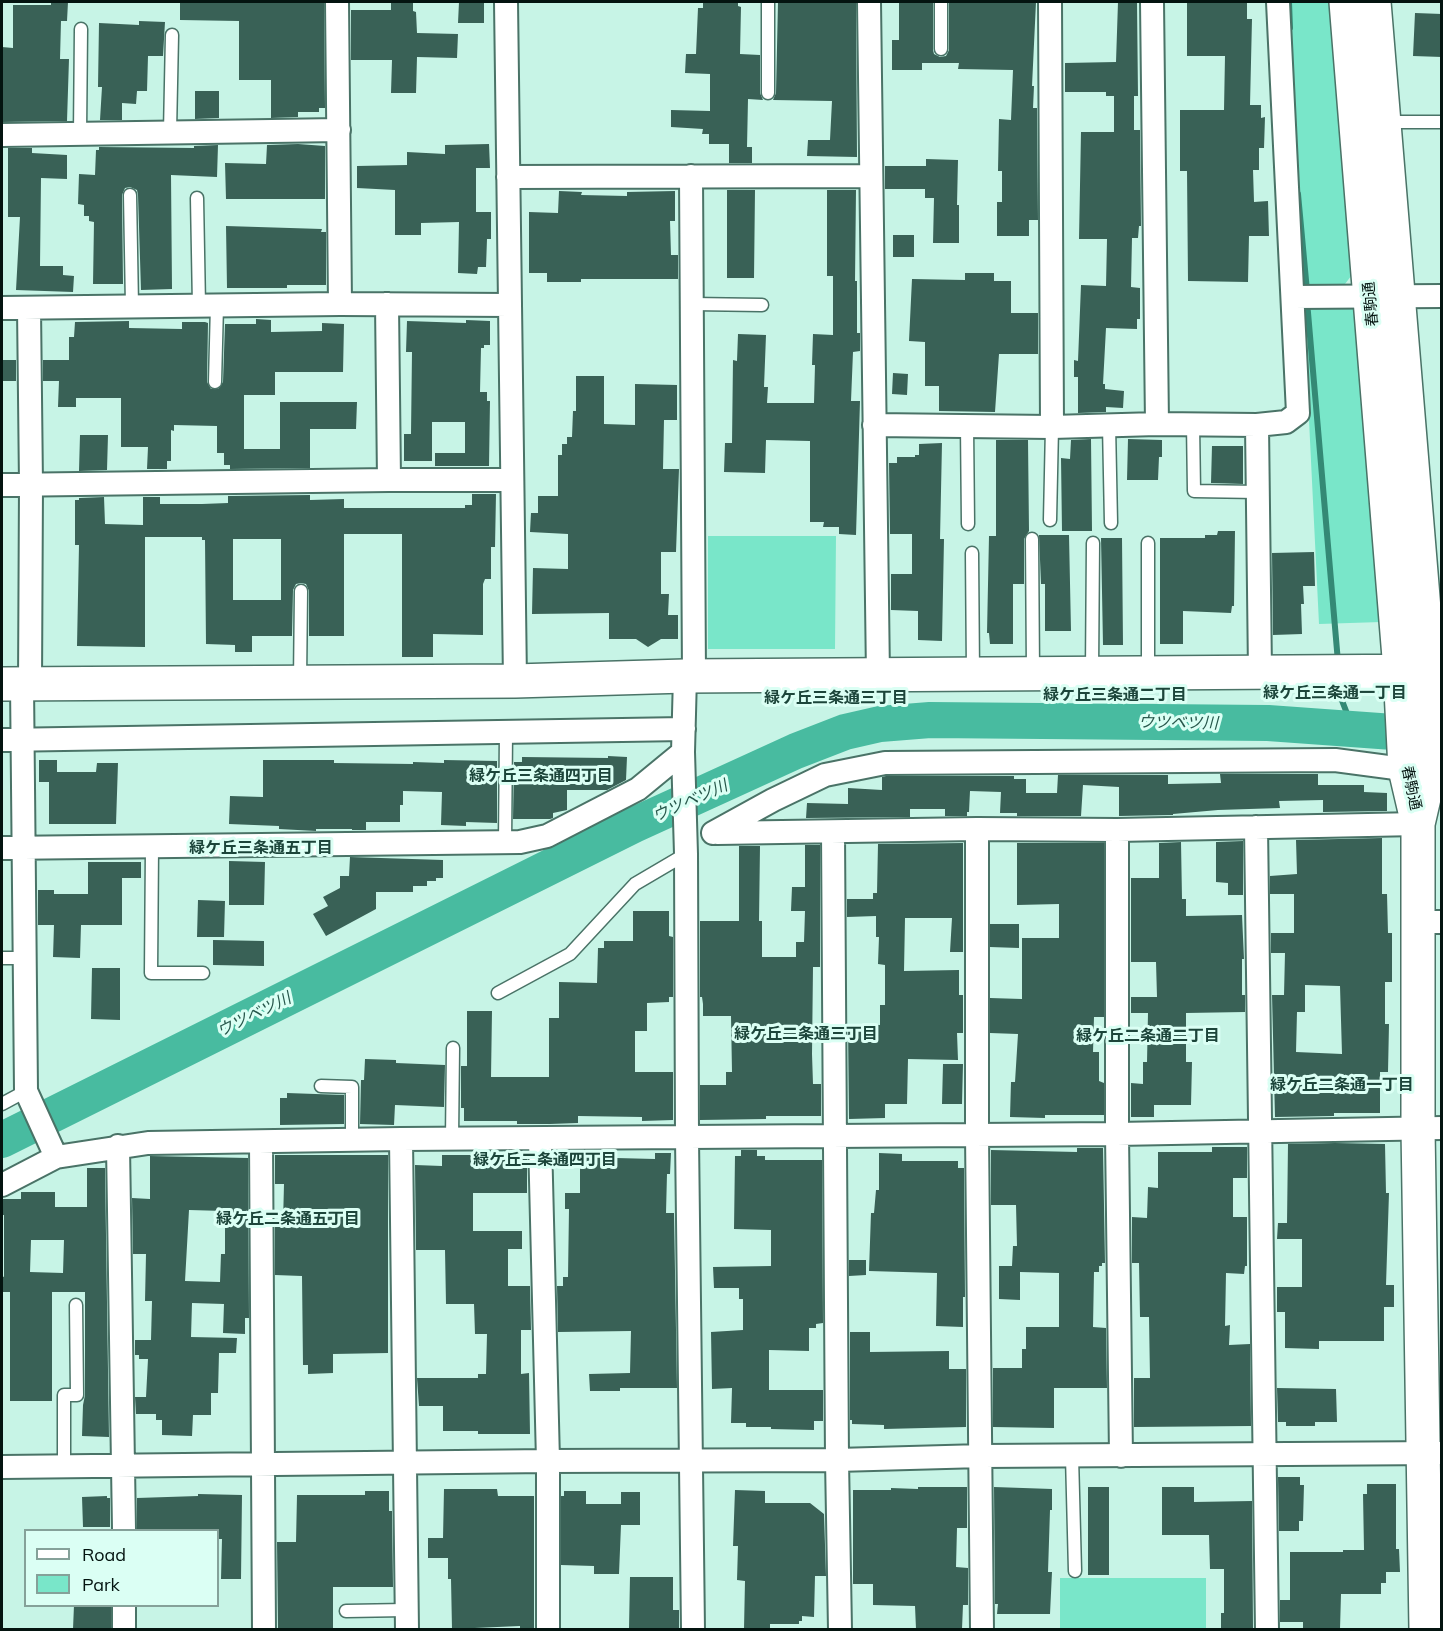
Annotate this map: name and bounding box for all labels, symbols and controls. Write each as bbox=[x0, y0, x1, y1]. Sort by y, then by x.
street label: 春駒通 bbox=[1360, 281, 1382, 327]
district label: 緑ケ丘三条通一丁目 bbox=[1263, 683, 1407, 703]
district label: 緑ケ丘三条通二丁目 bbox=[1043, 685, 1187, 705]
district label: 緑ケ丘三条通三丁目 bbox=[764, 688, 908, 708]
water label: ウツベツ川 bbox=[1138, 713, 1218, 733]
street label: 春駒通 bbox=[1398, 764, 1424, 812]
district label: 緑ケ丘三条通四丁目 bbox=[469, 766, 613, 786]
water label: ウツベツ川 bbox=[650, 776, 730, 826]
district label: 緑ケ丘三条通五丁目 bbox=[189, 838, 333, 858]
water label: ウツベツ川 bbox=[214, 989, 294, 1041]
district label: 緑ケ丘二条通三丁目 bbox=[734, 1024, 878, 1044]
district label: 緑ケ丘二条通二丁目 bbox=[1076, 1026, 1220, 1046]
district label: 緑ケ丘二条通一丁目 bbox=[1270, 1075, 1414, 1095]
district label: 緑ケ丘二条通四丁目 bbox=[473, 1150, 617, 1170]
district label: 緑ケ丘二条通五丁目 bbox=[216, 1209, 360, 1229]
legend bbox=[24, 1529, 219, 1607]
text: Road bbox=[82, 1543, 126, 1566]
text: Park bbox=[82, 1573, 120, 1596]

